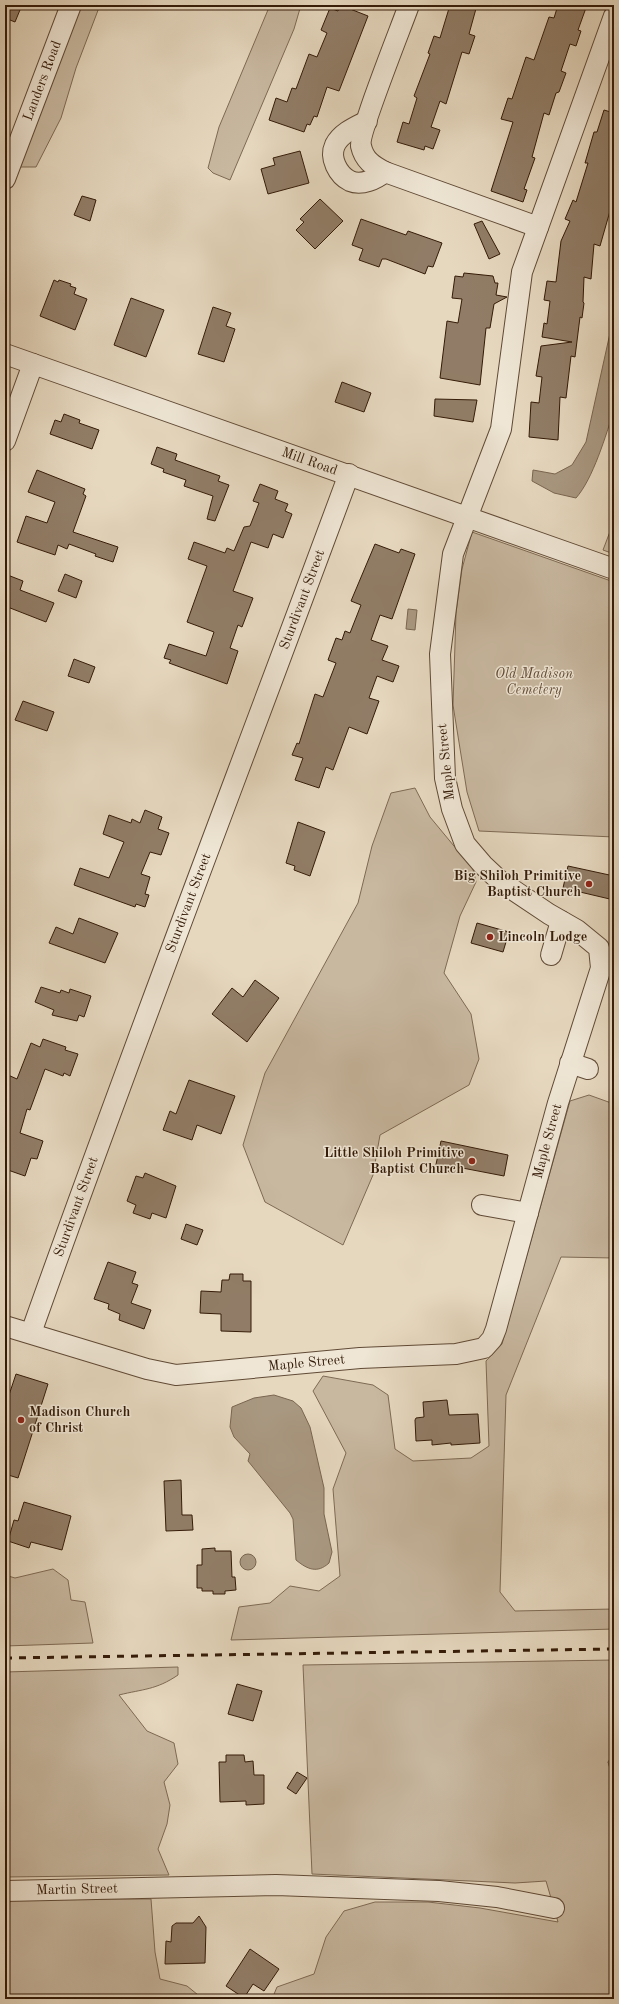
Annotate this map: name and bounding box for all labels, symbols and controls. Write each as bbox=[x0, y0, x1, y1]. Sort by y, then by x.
street label: Landers Road bbox=[21, 39, 64, 123]
street label: Mill Road bbox=[280, 445, 339, 478]
street label: Sturdivant Street bbox=[277, 548, 327, 652]
park label: Old Madison Cemetery bbox=[495, 667, 573, 698]
street label: Maple Street bbox=[435, 723, 457, 801]
street label: Sturdivant Street bbox=[164, 851, 214, 955]
place label: Big Shiloh Primitive Baptist Church bbox=[454, 869, 581, 899]
marker: Big Shiloh Primitive Baptist Church bbox=[584, 879, 594, 889]
place label: Lincoln Lodge bbox=[498, 930, 587, 944]
marker: Lincoln Lodge bbox=[485, 932, 495, 942]
street label: Maple Street bbox=[531, 1102, 565, 1180]
place label: Little Shiloh Primitive Baptist Church bbox=[324, 1146, 464, 1176]
street label: Sturdivant Street bbox=[52, 1155, 101, 1259]
marker: Little Shiloh Primitive Baptist Church bbox=[467, 1156, 477, 1166]
street label: Maple Street bbox=[267, 1352, 346, 1373]
place label: Madison Church of Christ bbox=[29, 1405, 130, 1435]
marker: Madison Church of Christ bbox=[16, 1415, 26, 1425]
street label: Martin Street bbox=[36, 1882, 118, 1897]

